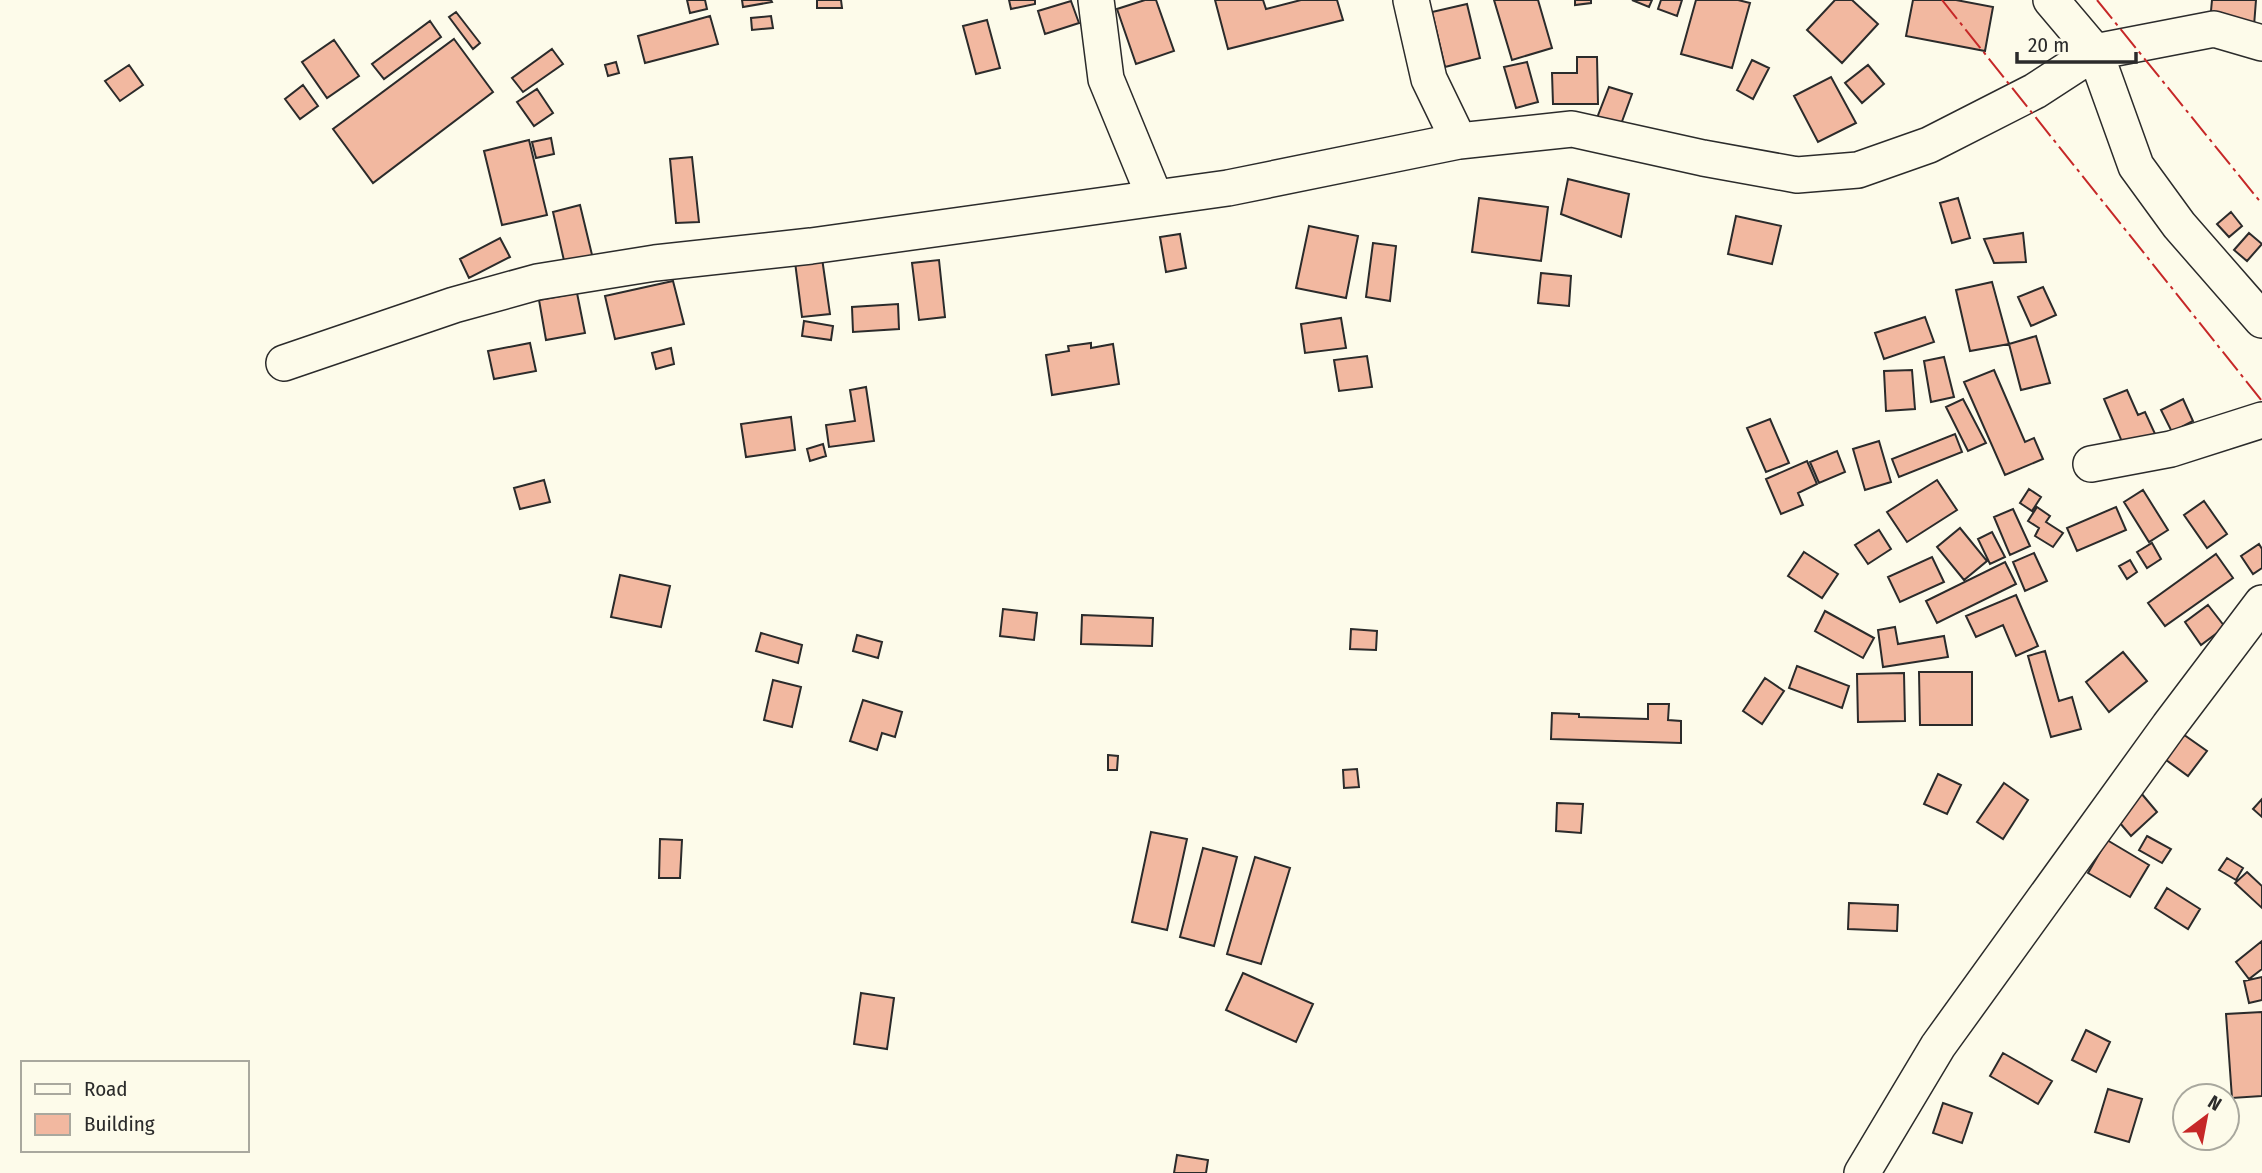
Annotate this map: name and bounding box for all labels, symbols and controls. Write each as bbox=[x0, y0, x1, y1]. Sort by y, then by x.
scale bar bbox=[2017, 21, 2136, 65]
text: 20 m bbox=[2028, 32, 2069, 58]
legend bbox=[21, 1061, 248, 1152]
text: Road bbox=[84, 1076, 128, 1102]
north arrow bbox=[2171, 1082, 2241, 1152]
text: N bbox=[2204, 1090, 2226, 1116]
text: Building bbox=[84, 1111, 155, 1137]

